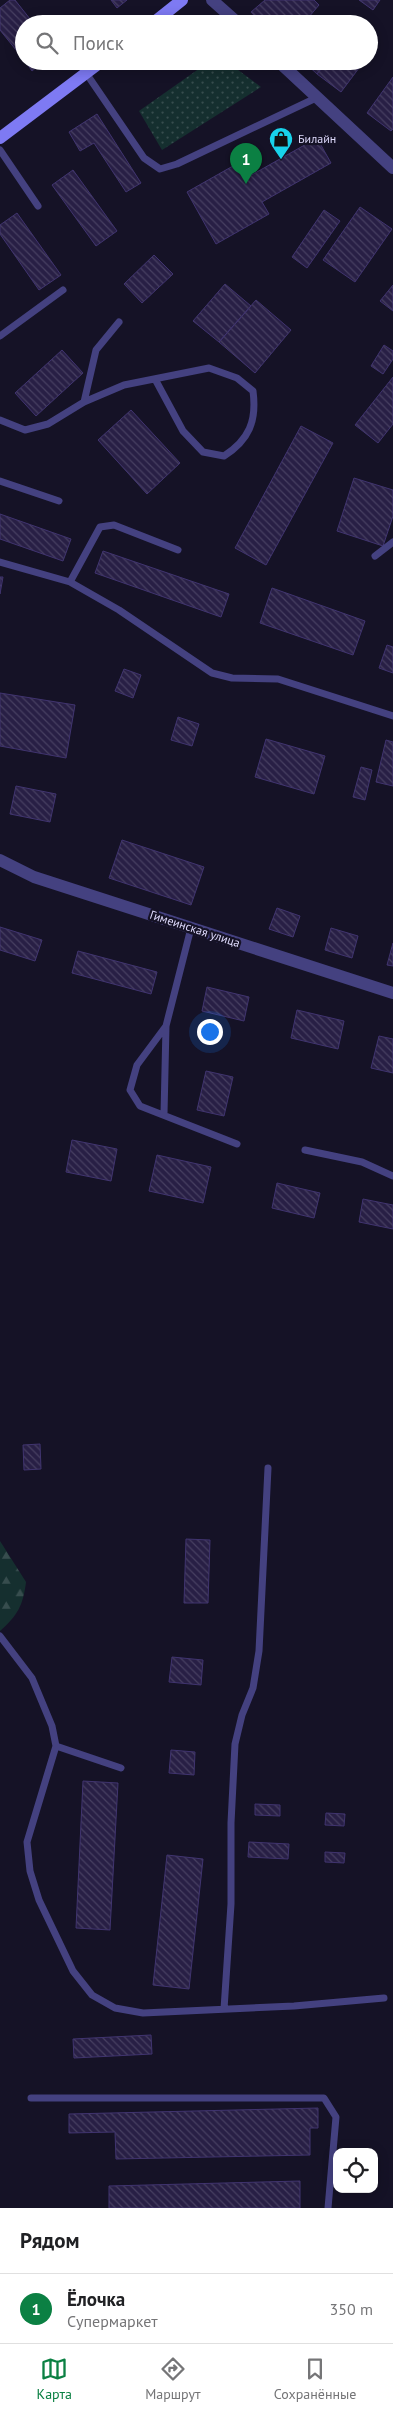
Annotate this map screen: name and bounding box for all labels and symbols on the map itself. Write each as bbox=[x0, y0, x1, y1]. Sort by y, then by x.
shop icon: Билайн bbox=[268, 126, 294, 160]
place label: Билайн bbox=[298, 131, 336, 146]
pin: 1 bbox=[230, 143, 262, 184]
street label: Гимеинская улица bbox=[148, 907, 242, 950]
your location bbox=[197, 1019, 223, 1045]

